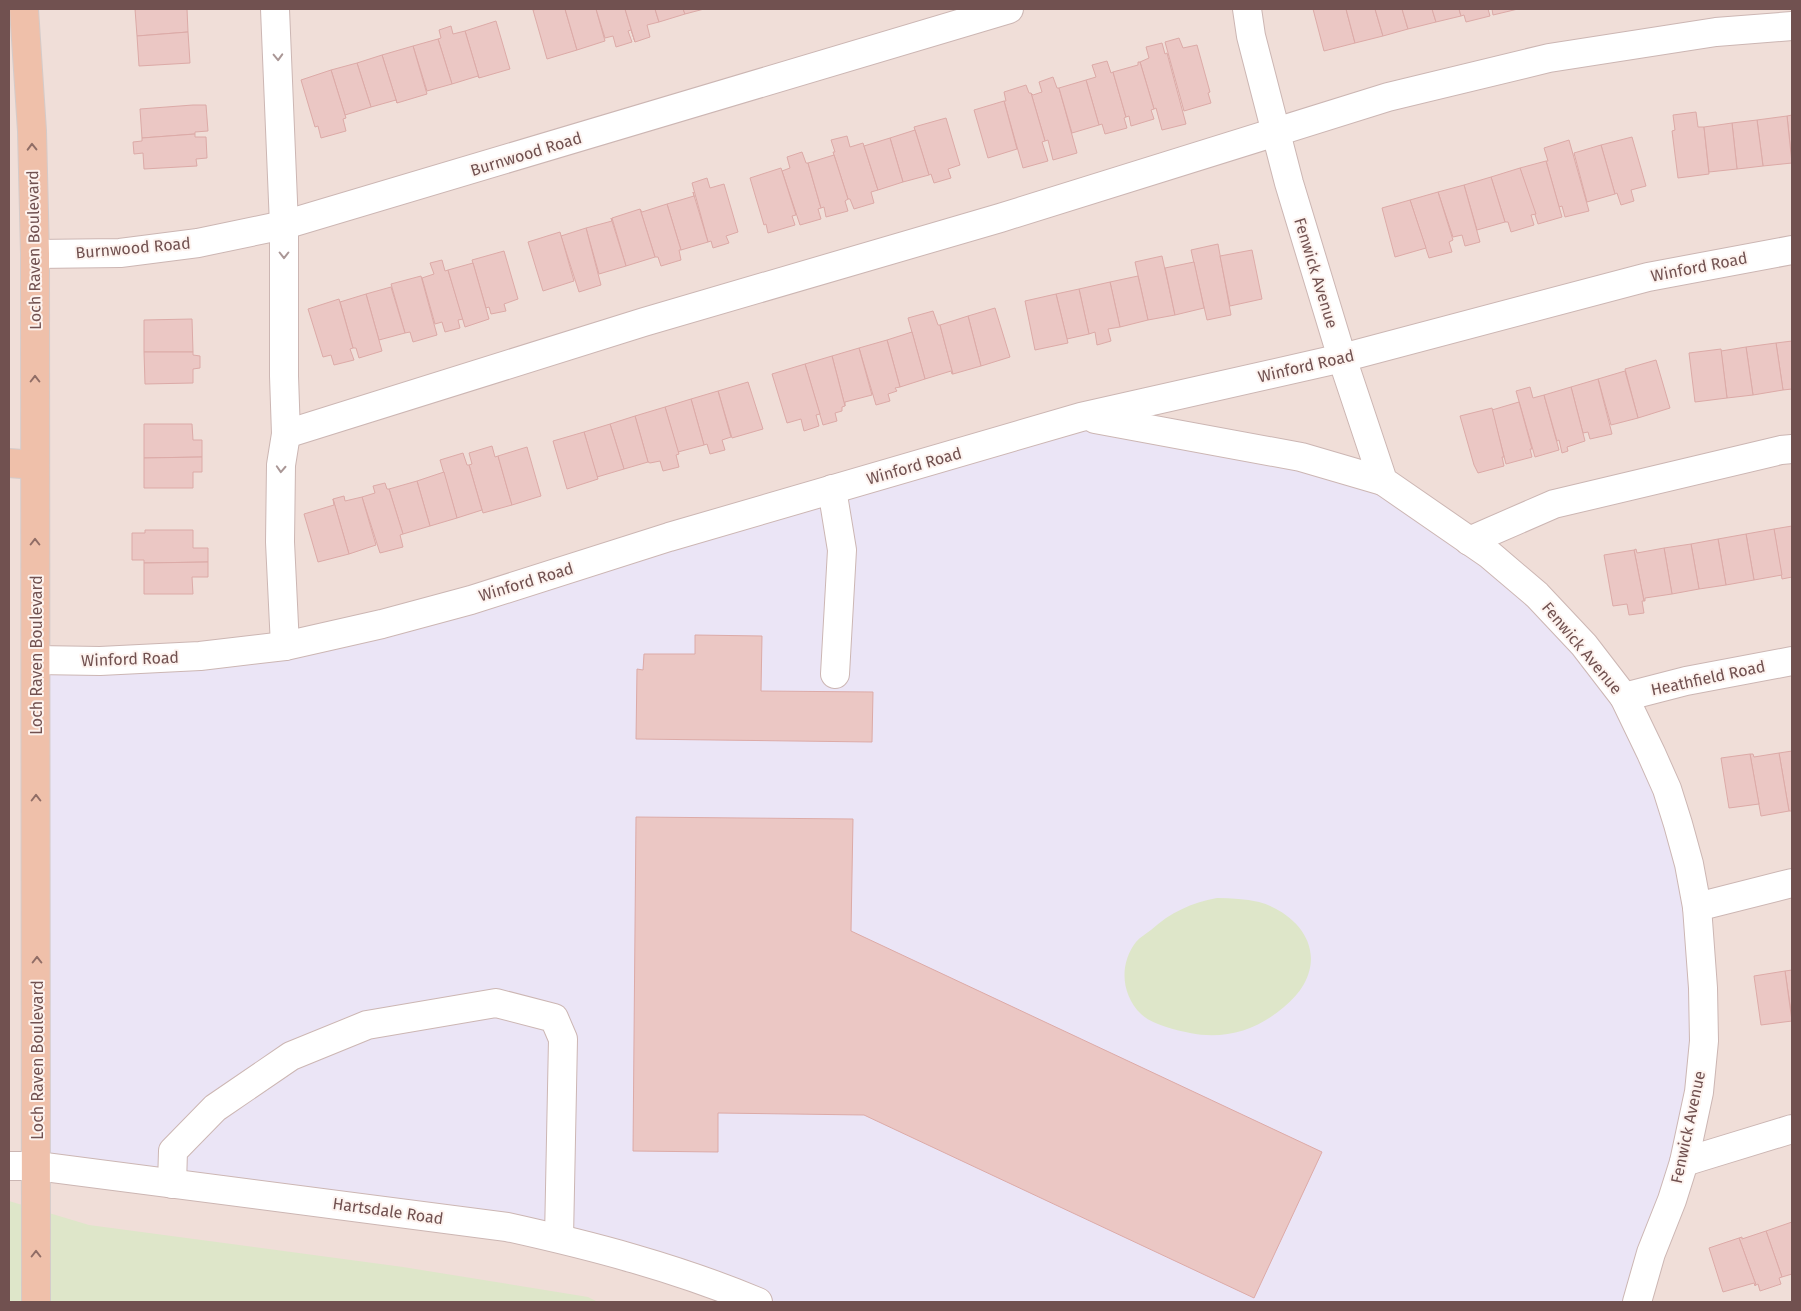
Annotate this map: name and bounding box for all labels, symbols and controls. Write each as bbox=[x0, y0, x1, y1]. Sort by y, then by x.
one-way arrow bbox=[272, 54, 283, 62]
street label: Burnwood Road bbox=[468, 128, 584, 180]
one-way arrow bbox=[27, 143, 38, 151]
street label: Loch Raven Boulevard bbox=[23, 170, 45, 330]
street label: Fenwick Avenue bbox=[1290, 215, 1342, 331]
street label: Burnwood Road bbox=[75, 234, 191, 262]
street label: Winford Road bbox=[1649, 248, 1749, 286]
one-way arrow bbox=[279, 252, 289, 259]
street label: Winford Road bbox=[1256, 346, 1356, 386]
one-way arrow bbox=[30, 375, 40, 382]
street label: Winford Road bbox=[864, 443, 964, 489]
one-way arrow bbox=[276, 466, 287, 474]
one-way arrow bbox=[30, 537, 40, 545]
street label: Winford Road bbox=[476, 559, 576, 605]
street label: Loch Raven Boulevard bbox=[27, 575, 46, 735]
street label: Fenwick Avenue bbox=[1538, 598, 1626, 698]
street label: Winford Road bbox=[81, 648, 179, 670]
street label: Heathfield Road bbox=[1649, 657, 1767, 699]
one-way arrow bbox=[31, 793, 41, 801]
one-way arrow bbox=[32, 956, 42, 964]
street label: Loch Raven Boulevard bbox=[28, 980, 47, 1140]
street label: Fenwick Avenue bbox=[1667, 1069, 1709, 1185]
street label: Hartsdale Road bbox=[331, 1194, 445, 1228]
one-way arrow bbox=[31, 1249, 41, 1257]

